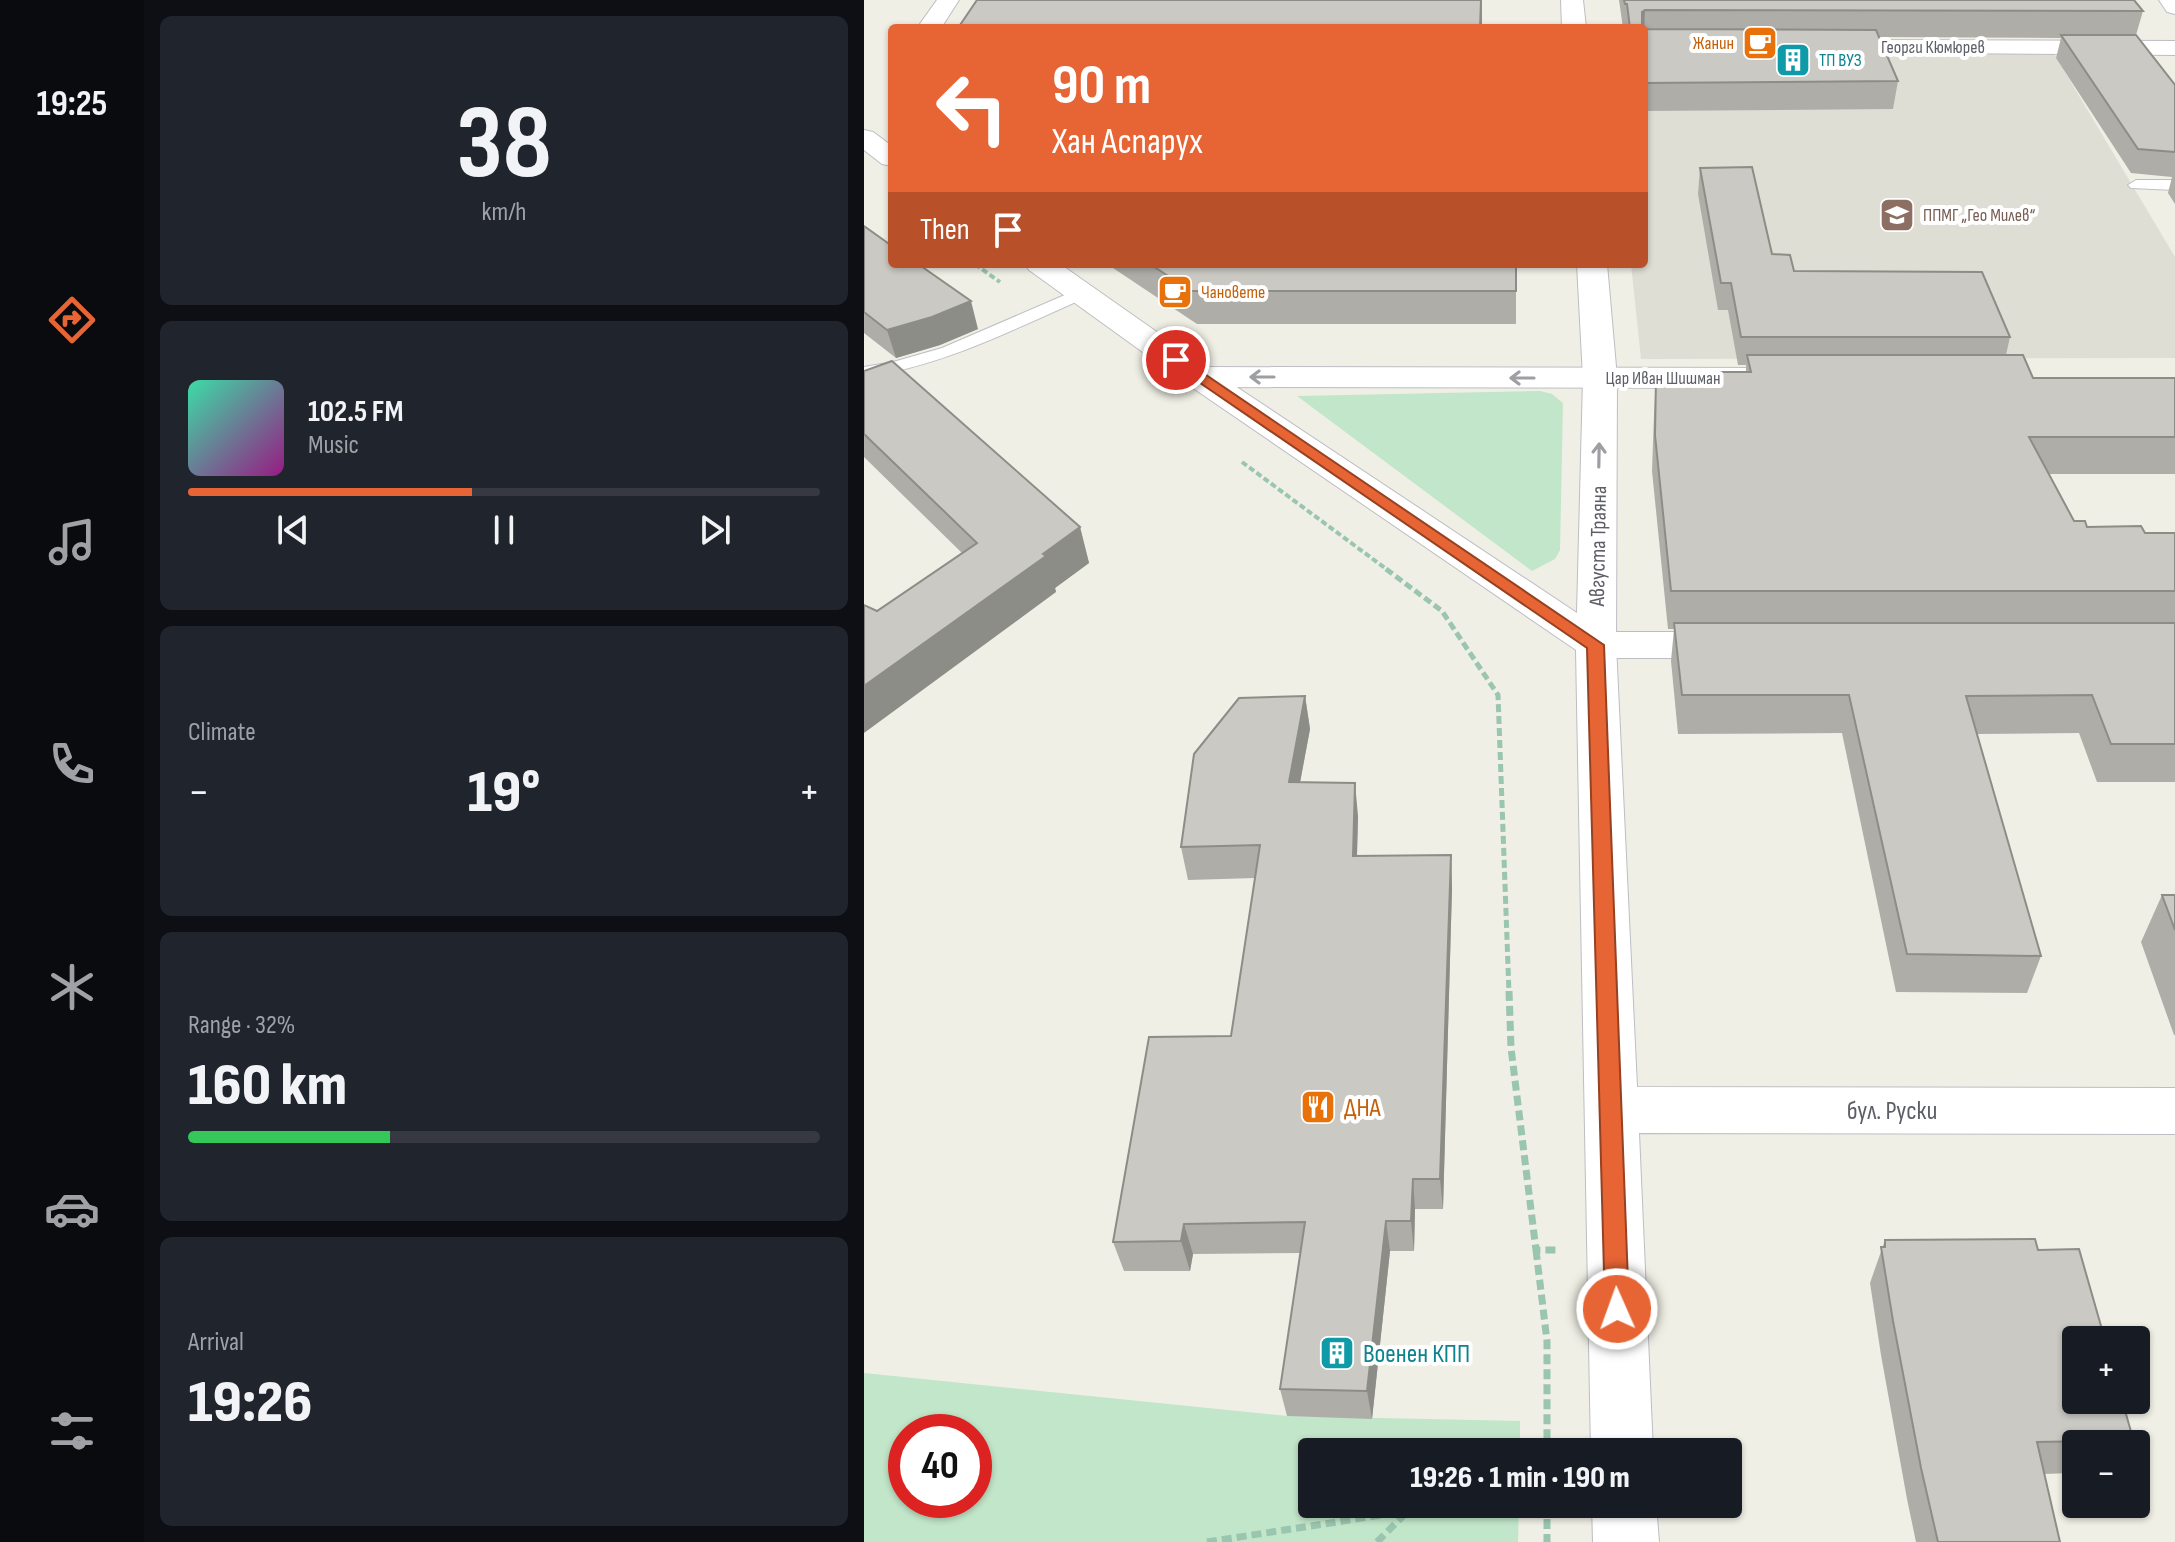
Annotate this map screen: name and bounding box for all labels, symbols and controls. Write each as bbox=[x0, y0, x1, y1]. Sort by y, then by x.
cafe icon: Жанин bbox=[1741, 24, 1779, 62]
place label: Жанин bbox=[1693, 33, 1734, 54]
street label: Георги Кюмюрев bbox=[1881, 37, 1985, 58]
building icon: ТП ВУЗ bbox=[1774, 41, 1812, 79]
place label: ТП ВУЗ bbox=[1819, 50, 1862, 71]
text: 90 m bbox=[1052, 53, 1151, 120]
icon: left bbox=[920, 56, 1024, 160]
text: 38 bbox=[456, 82, 552, 207]
text: 19:25 bbox=[37, 83, 107, 126]
text: Хан Аспарух bbox=[1052, 121, 1203, 164]
school or university icon: ППМГ „Гео Милев“ bbox=[1878, 196, 1916, 234]
text: km/h bbox=[482, 197, 526, 228]
place label: ППМГ „Гео Милев“ bbox=[1923, 205, 2035, 226]
icon: arrive bbox=[986, 208, 1030, 252]
text: Then bbox=[920, 212, 970, 248]
cafe icon: Чановете bbox=[1156, 273, 1194, 311]
place label: Чановете bbox=[1201, 282, 1265, 303]
icon: directions bbox=[44, 292, 100, 348]
pin bbox=[1142, 326, 1210, 394]
icon: arrive bbox=[1154, 338, 1198, 382]
street label: Цар Иван Шишман bbox=[1606, 368, 1720, 389]
one-way arrow bbox=[1249, 369, 1276, 385]
one-way arrow bbox=[1509, 370, 1536, 386]
text: 102.5 FM bbox=[308, 394, 403, 430]
text: Music bbox=[308, 430, 359, 461]
one-way arrow bbox=[1591, 442, 1606, 469]
street label: Августа Траяна bbox=[1584, 485, 1613, 608]
icon: previous bbox=[271, 508, 315, 552]
icon: pause bbox=[482, 508, 526, 552]
icon: next bbox=[693, 508, 737, 552]
icon: music bbox=[44, 514, 100, 570]
text: Climate bbox=[188, 717, 256, 748]
icon: phone bbox=[44, 736, 100, 792]
text: 19° bbox=[467, 757, 541, 829]
text: − bbox=[188, 766, 210, 819]
text: + bbox=[798, 766, 820, 819]
icon: climate bbox=[44, 959, 100, 1015]
text: Range · 32% bbox=[188, 1010, 295, 1041]
text: 160 km bbox=[188, 1050, 347, 1122]
restaurant icon: ДНА bbox=[1299, 1088, 1337, 1126]
place label: ДНА bbox=[1344, 1093, 1382, 1124]
street label: бул. Руски bbox=[1847, 1096, 1937, 1127]
icon: car bbox=[44, 1181, 100, 1237]
position arrow bbox=[1575, 1267, 1659, 1351]
map controls bbox=[2062, 1326, 2150, 1518]
button: + bbox=[2062, 1326, 2150, 1414]
text: Arrival bbox=[188, 1327, 244, 1358]
building icon: Военен КПП bbox=[1318, 1334, 1356, 1372]
place label: Военен КПП bbox=[1363, 1339, 1470, 1370]
text: 19:26 bbox=[188, 1367, 312, 1439]
icon: filters bbox=[44, 1403, 100, 1459]
speed limit sign: 40 bbox=[888, 1414, 992, 1518]
button: − bbox=[2062, 1430, 2150, 1518]
text: 19:26 · 1 min · 190 m bbox=[1410, 1460, 1630, 1496]

